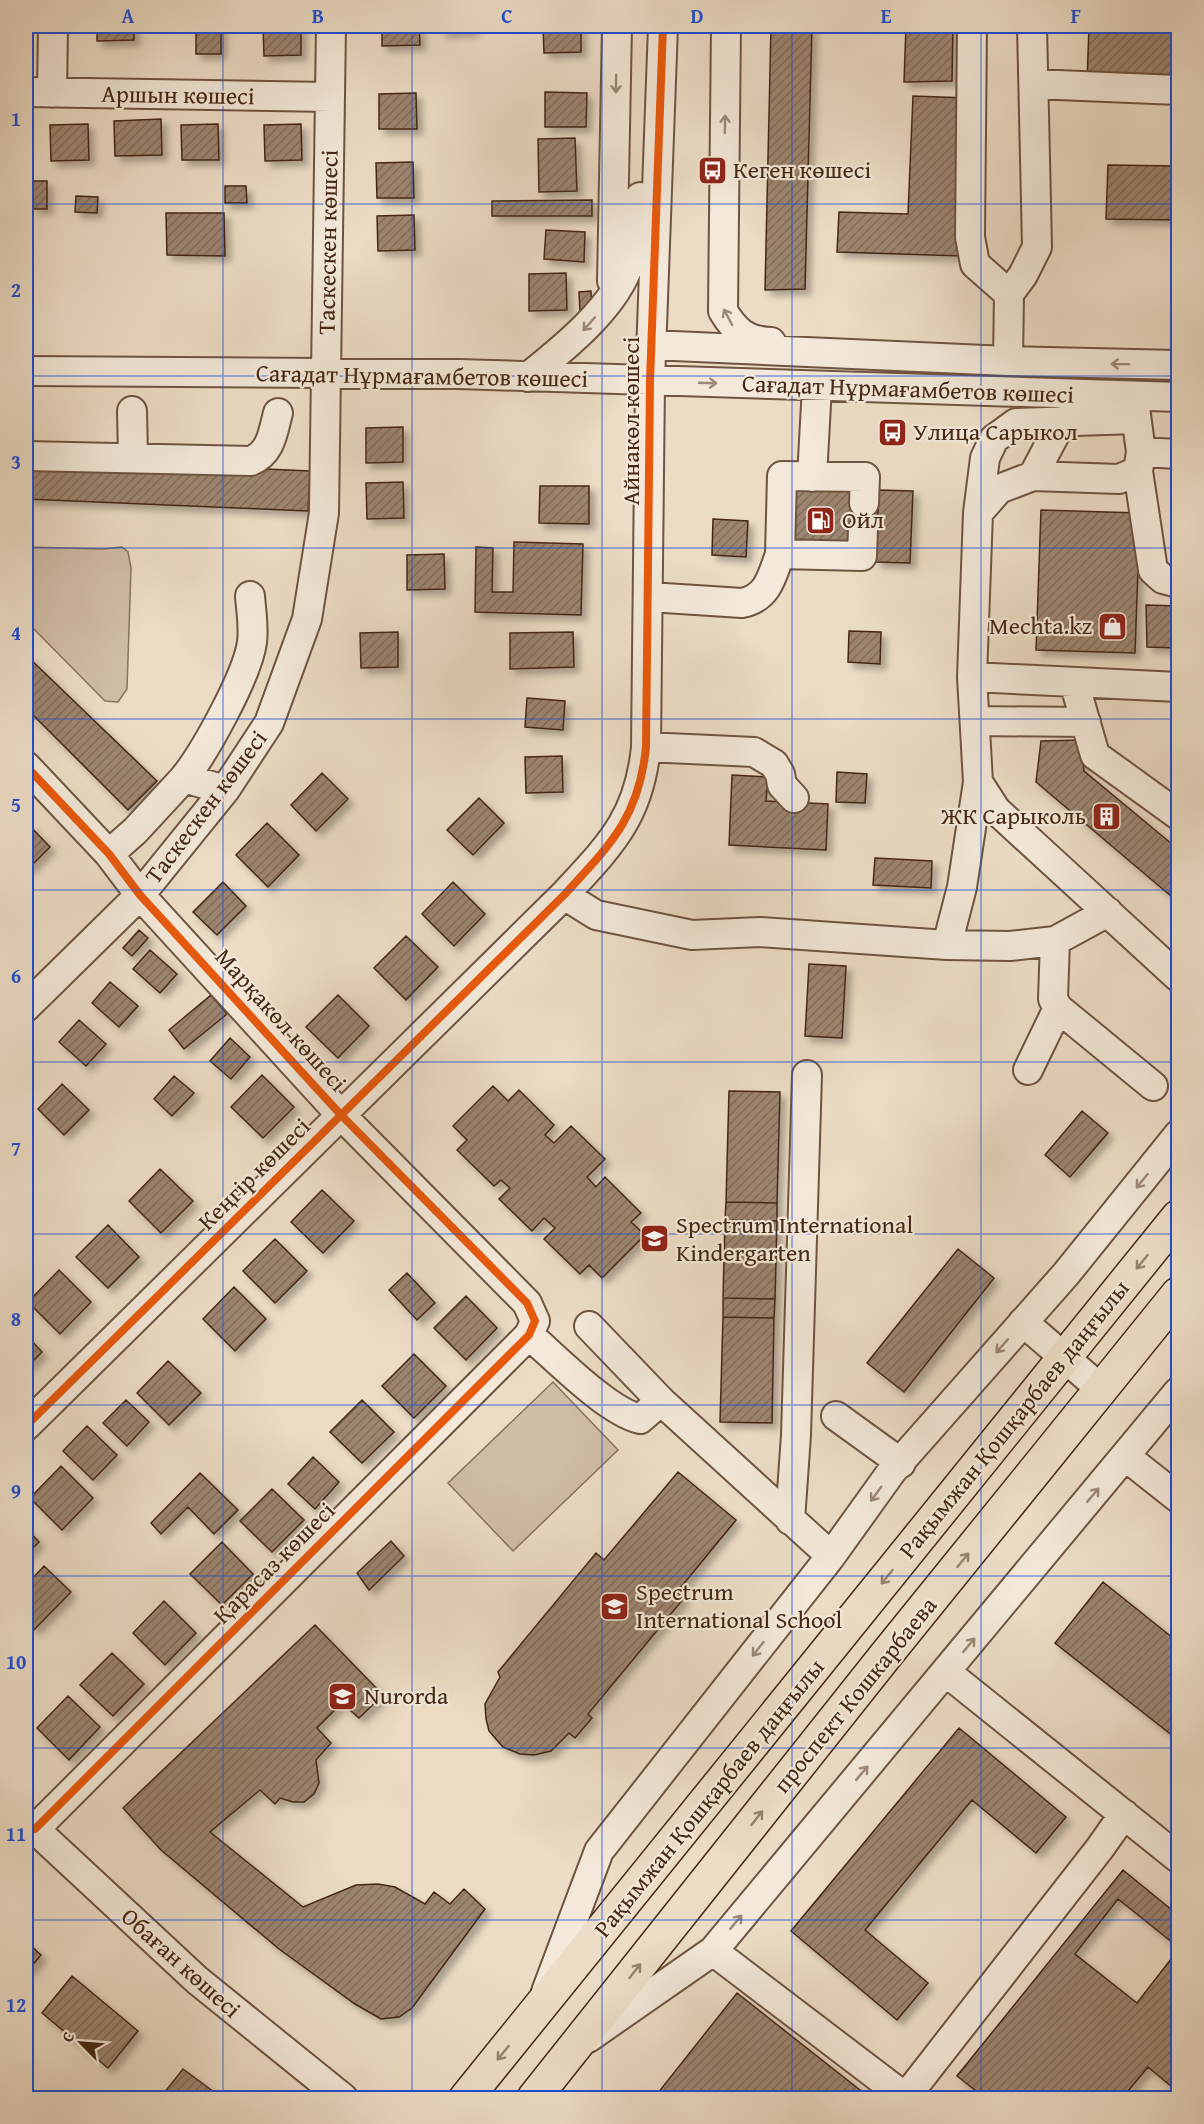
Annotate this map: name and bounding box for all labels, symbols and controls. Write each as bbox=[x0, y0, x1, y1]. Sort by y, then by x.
text: A bbox=[122, 1, 135, 30]
text: B bbox=[312, 1, 324, 30]
text: C bbox=[501, 1, 513, 30]
text: D bbox=[690, 1, 704, 30]
text: E bbox=[881, 1, 892, 30]
text: F bbox=[1071, 1, 1081, 30]
one-way arrow bbox=[610, 73, 622, 93]
street label: Аршын көшесі bbox=[101, 76, 255, 113]
text: 1 bbox=[11, 104, 21, 133]
one-way arrow bbox=[719, 114, 730, 134]
street label: Таскескен көшесі bbox=[308, 149, 347, 335]
place label: Кеген көшесі bbox=[733, 152, 871, 187]
bus stop icon: Кеген көшесі bbox=[696, 154, 728, 186]
text: 2 bbox=[11, 275, 21, 304]
one-way arrow bbox=[722, 309, 734, 326]
one-way arrow bbox=[582, 316, 596, 331]
street label: Айнакөл көшесі bbox=[613, 336, 648, 506]
street label: Сағадат Нұрмағамбетов көшесі bbox=[256, 355, 589, 396]
one-way arrow bbox=[1111, 358, 1131, 369]
street label: Сағадат Нұрмағамбетов көшесі bbox=[741, 365, 1075, 412]
one-way arrow bbox=[698, 377, 718, 388]
place label: Улица Сарыкол bbox=[913, 414, 1078, 449]
bus stop icon: Улица Сарыкол bbox=[876, 416, 908, 448]
text: 3 bbox=[11, 447, 21, 476]
place label: Ойл bbox=[842, 502, 884, 537]
fuel station icon: Ойл bbox=[805, 504, 837, 536]
place label: Mechta.kz bbox=[989, 608, 1092, 643]
shop icon: Mechta.kz bbox=[1097, 610, 1129, 642]
text: 4 bbox=[11, 618, 21, 647]
street label: Таскескен көшесі bbox=[136, 722, 275, 891]
text: 5 bbox=[11, 790, 21, 819]
place label: ЖК Сарыколь bbox=[940, 798, 1086, 833]
building icon: ЖК Сарыколь bbox=[1091, 800, 1123, 832]
street label: Марқакөл көшесі bbox=[207, 940, 356, 1099]
text: 6 bbox=[11, 961, 21, 990]
street label: Кеңгір көшесі bbox=[189, 1109, 318, 1238]
text: 7 bbox=[11, 1133, 21, 1162]
one-way arrow bbox=[1135, 1173, 1148, 1189]
place label: Spectrum International Kindergarten bbox=[676, 1207, 913, 1270]
school or university icon: Spectrum International Kindergarten bbox=[639, 1223, 671, 1255]
one-way arrow bbox=[1135, 1254, 1148, 1270]
street label: Рақымжан Қошқарбаев даңғылы bbox=[890, 1272, 1137, 1566]
text: 8 bbox=[11, 1304, 21, 1333]
one-way arrow bbox=[995, 1338, 1009, 1353]
text: 9 bbox=[11, 1476, 21, 1505]
one-way arrow bbox=[870, 1485, 882, 1501]
one-way arrow bbox=[1086, 1488, 1100, 1503]
street label: Қарасаз көшесі bbox=[205, 1493, 343, 1632]
one-way arrow bbox=[956, 1552, 969, 1568]
one-way arrow bbox=[880, 1569, 894, 1584]
place label: Spectrum International School bbox=[636, 1574, 843, 1637]
street label: проспект Кошкарбаева bbox=[764, 1588, 945, 1800]
school or university icon: Spectrum International School bbox=[599, 1590, 631, 1622]
one-way arrow bbox=[962, 1637, 975, 1653]
one-way arrow bbox=[751, 1641, 764, 1657]
text: 10 bbox=[6, 1647, 26, 1676]
street label: Рақымжан Қошқарбаев даңғылы bbox=[585, 1651, 832, 1945]
place label: Nurorda bbox=[364, 1678, 449, 1713]
school or university icon: Nurorda bbox=[327, 1680, 359, 1712]
one-way arrow bbox=[855, 1765, 868, 1781]
one-way arrow bbox=[750, 1810, 763, 1826]
text: 11 bbox=[6, 1819, 26, 1848]
street label: Обаған көшесі bbox=[114, 1899, 249, 2026]
one-way arrow bbox=[730, 1915, 743, 1931]
one-way arrow bbox=[629, 1963, 642, 1979]
text: 12 bbox=[6, 1990, 26, 2019]
north arrow bbox=[51, 2013, 111, 2073]
text: С bbox=[55, 2027, 80, 2046]
one-way arrow bbox=[496, 2045, 510, 2060]

